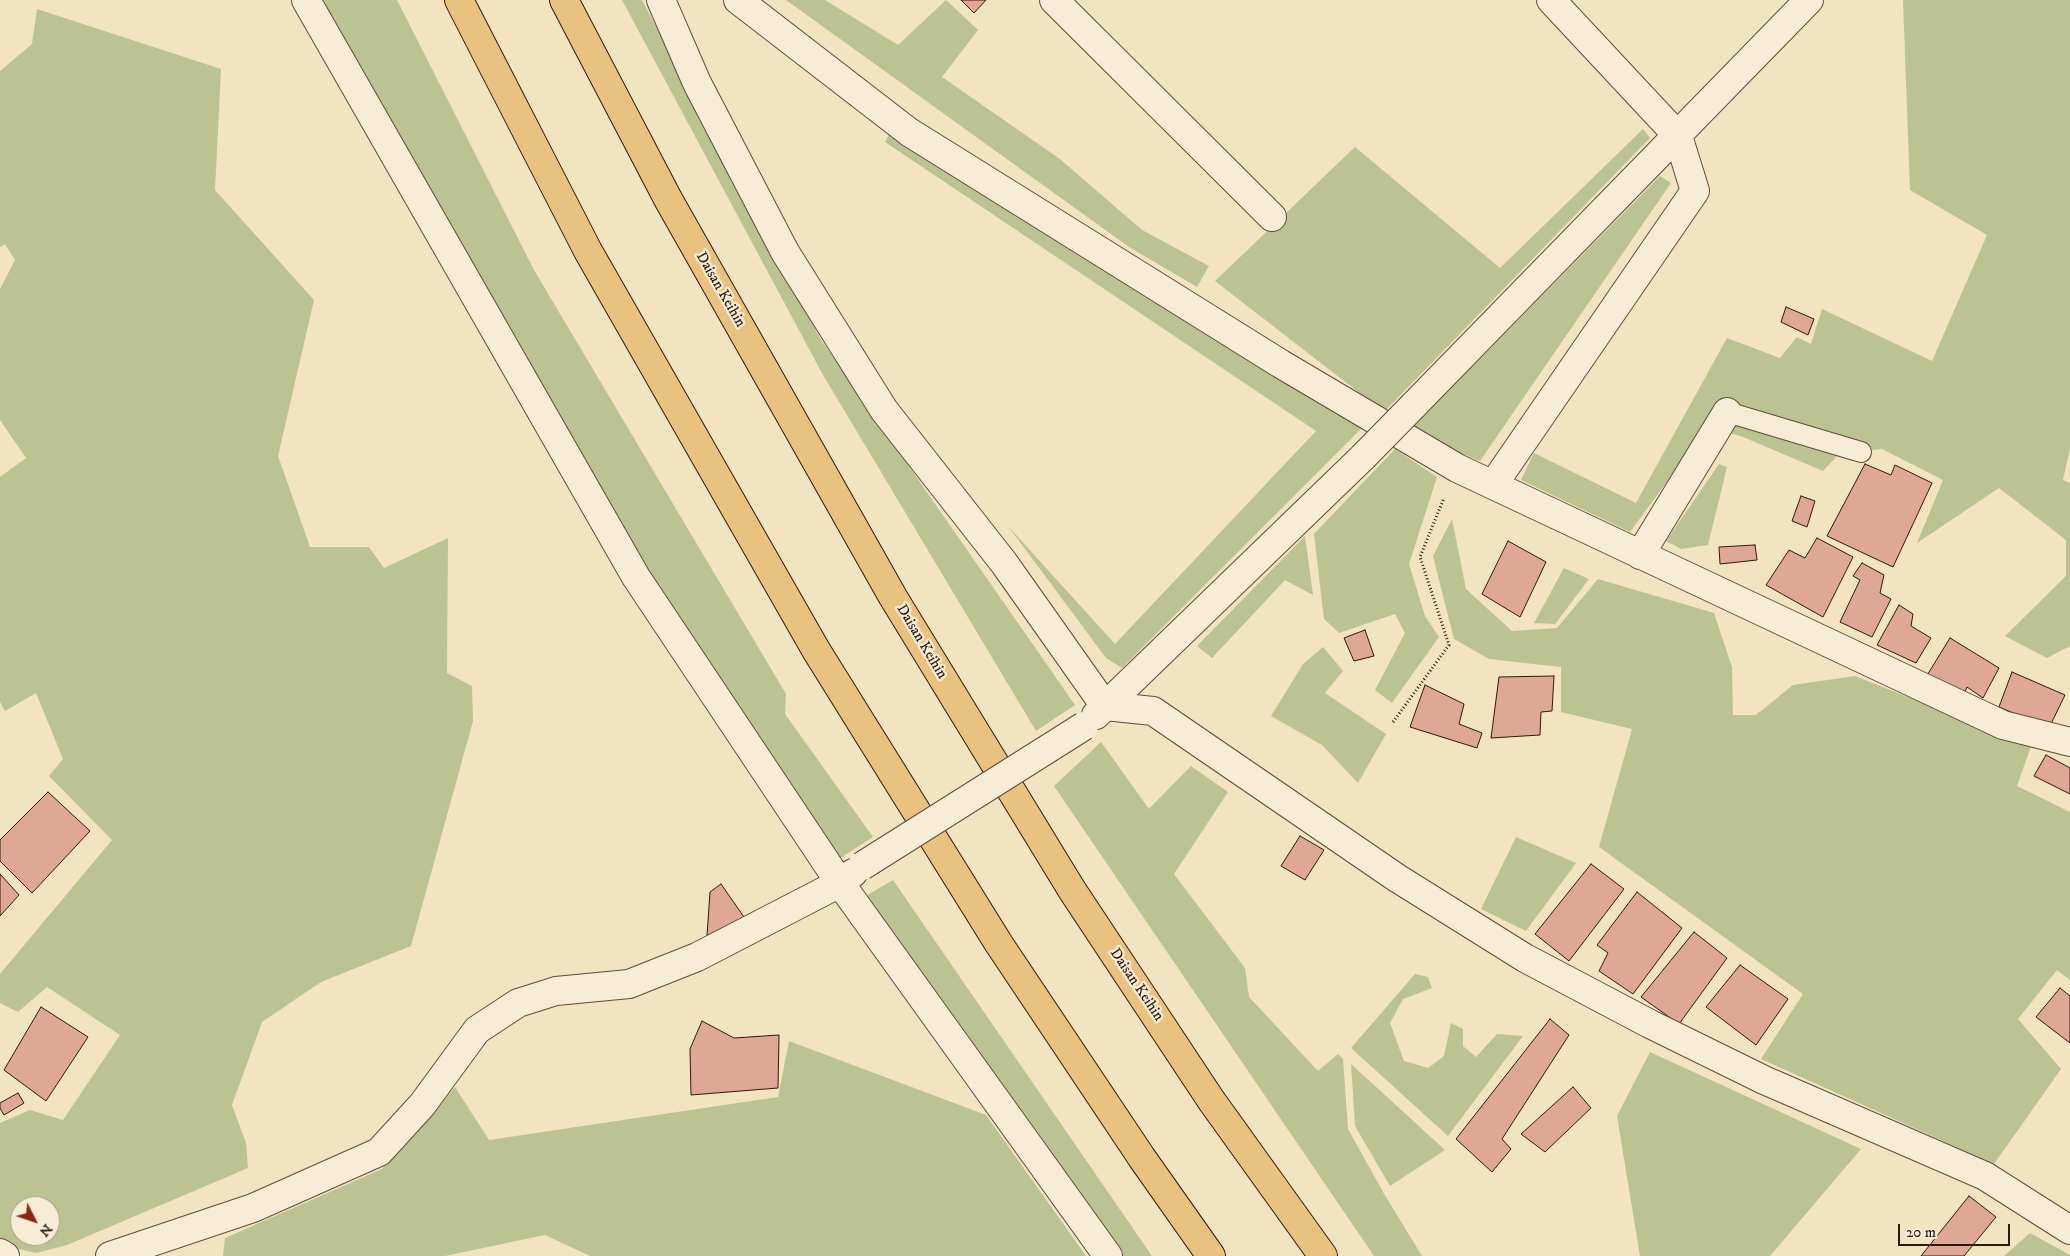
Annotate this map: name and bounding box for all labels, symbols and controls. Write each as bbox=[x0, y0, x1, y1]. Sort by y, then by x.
street label: Daisan Keihin bbox=[691, 249, 749, 331]
street label: Daisan Keihin bbox=[892, 601, 950, 683]
street label: Daisan Keihin bbox=[1105, 945, 1167, 1025]
north arrow bbox=[10, 1196, 60, 1246]
scale bar bbox=[1900, 1214, 2012, 1246]
text: N bbox=[35, 1220, 56, 1240]
text: 20 m bbox=[1906, 1223, 1936, 1242]

